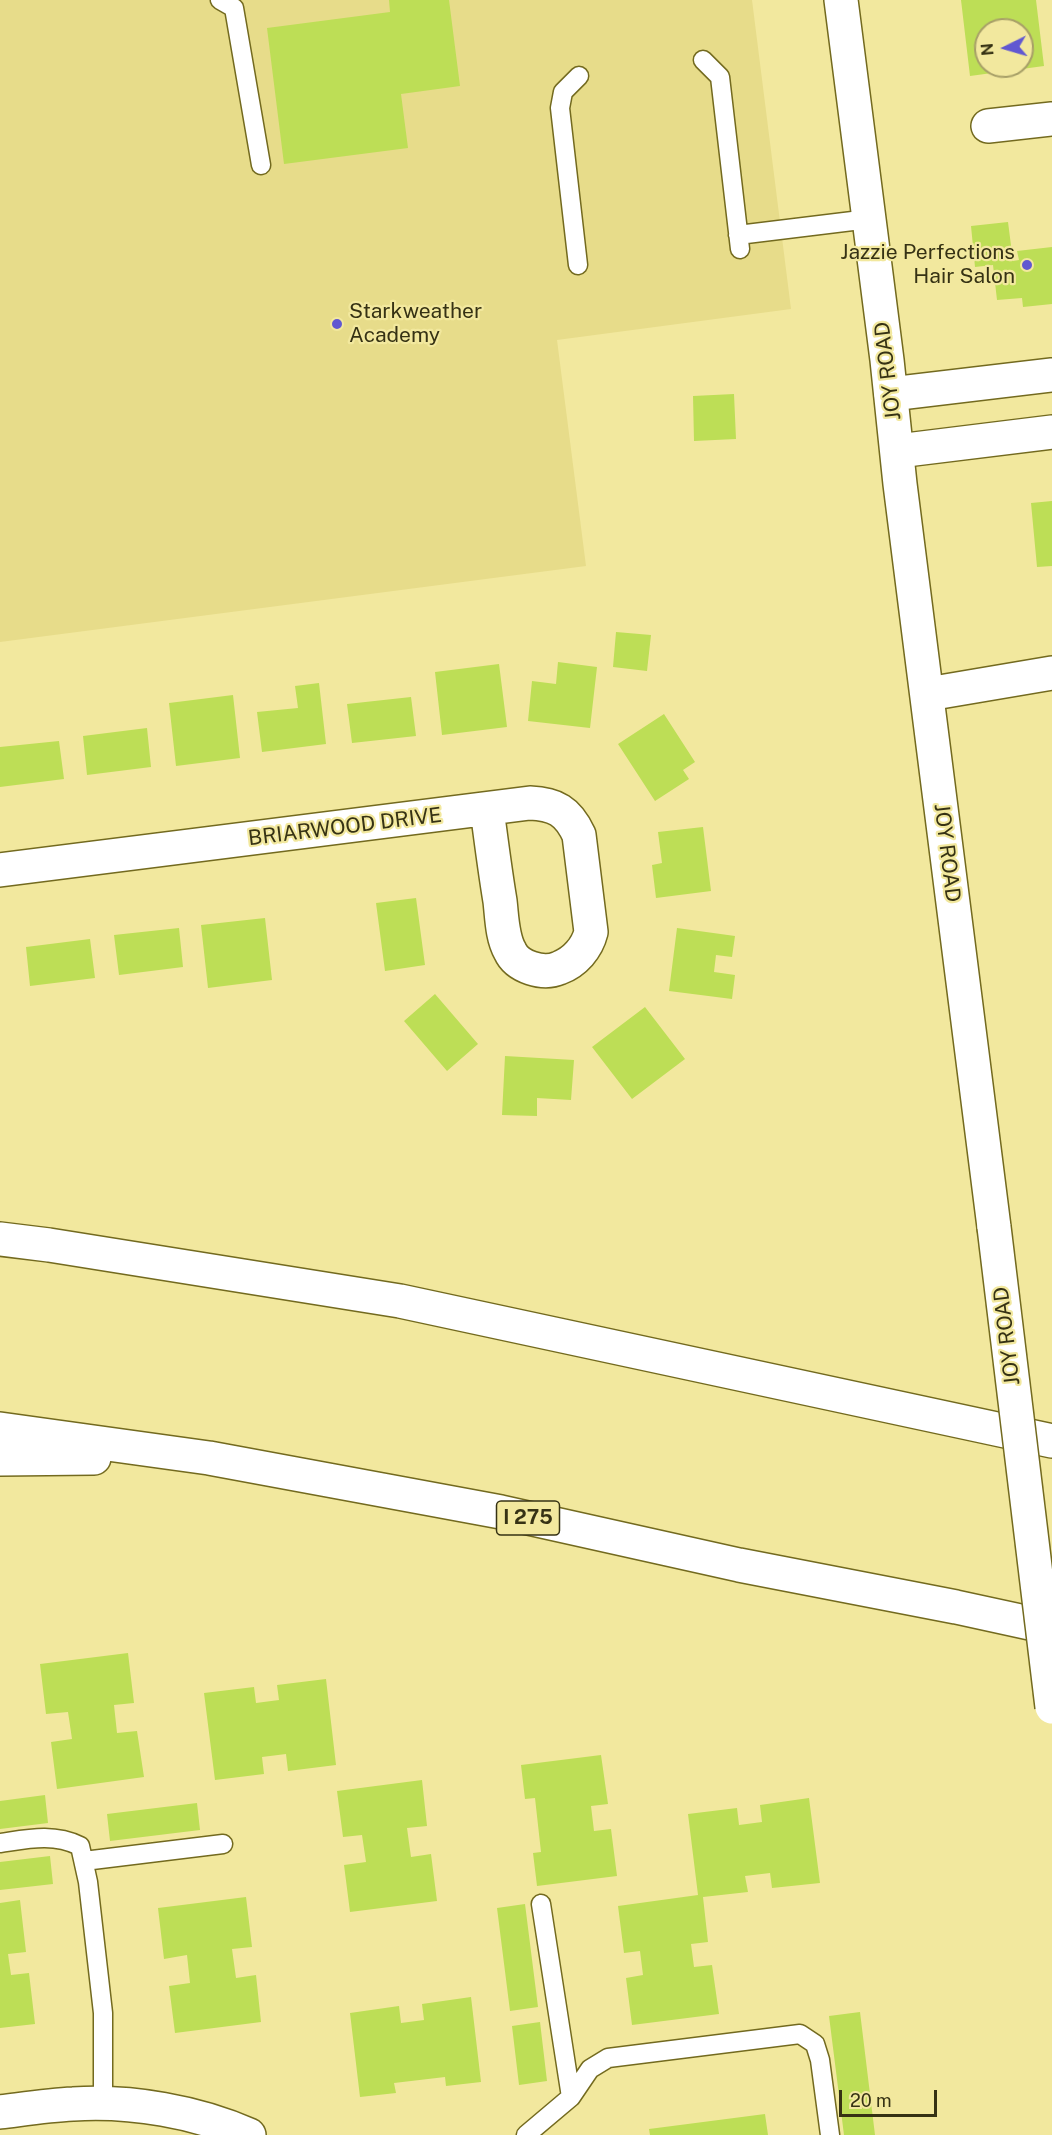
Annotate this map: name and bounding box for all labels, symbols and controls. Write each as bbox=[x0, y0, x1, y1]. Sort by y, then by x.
north arrow bbox=[974, 18, 1034, 78]
text: N bbox=[978, 42, 998, 57]
place label: Jazzie Perfections Hair Salon bbox=[840, 240, 1015, 290]
marker: Jazzie Perfections Hair Salon bbox=[1020, 258, 1034, 272]
place label: Starkweather Academy bbox=[349, 299, 482, 349]
marker: Starkweather Academy bbox=[330, 317, 344, 331]
street label: JOY ROAD bbox=[869, 320, 907, 422]
street label: JOY ROAD bbox=[928, 802, 966, 904]
street label: BRIARWOOD DRIVE bbox=[247, 803, 443, 851]
street label: JOY ROAD bbox=[988, 1285, 1026, 1387]
road number: I 275 bbox=[496, 1501, 560, 1535]
scale bar bbox=[842, 2078, 940, 2116]
text: 20 m bbox=[850, 2090, 892, 2111]

